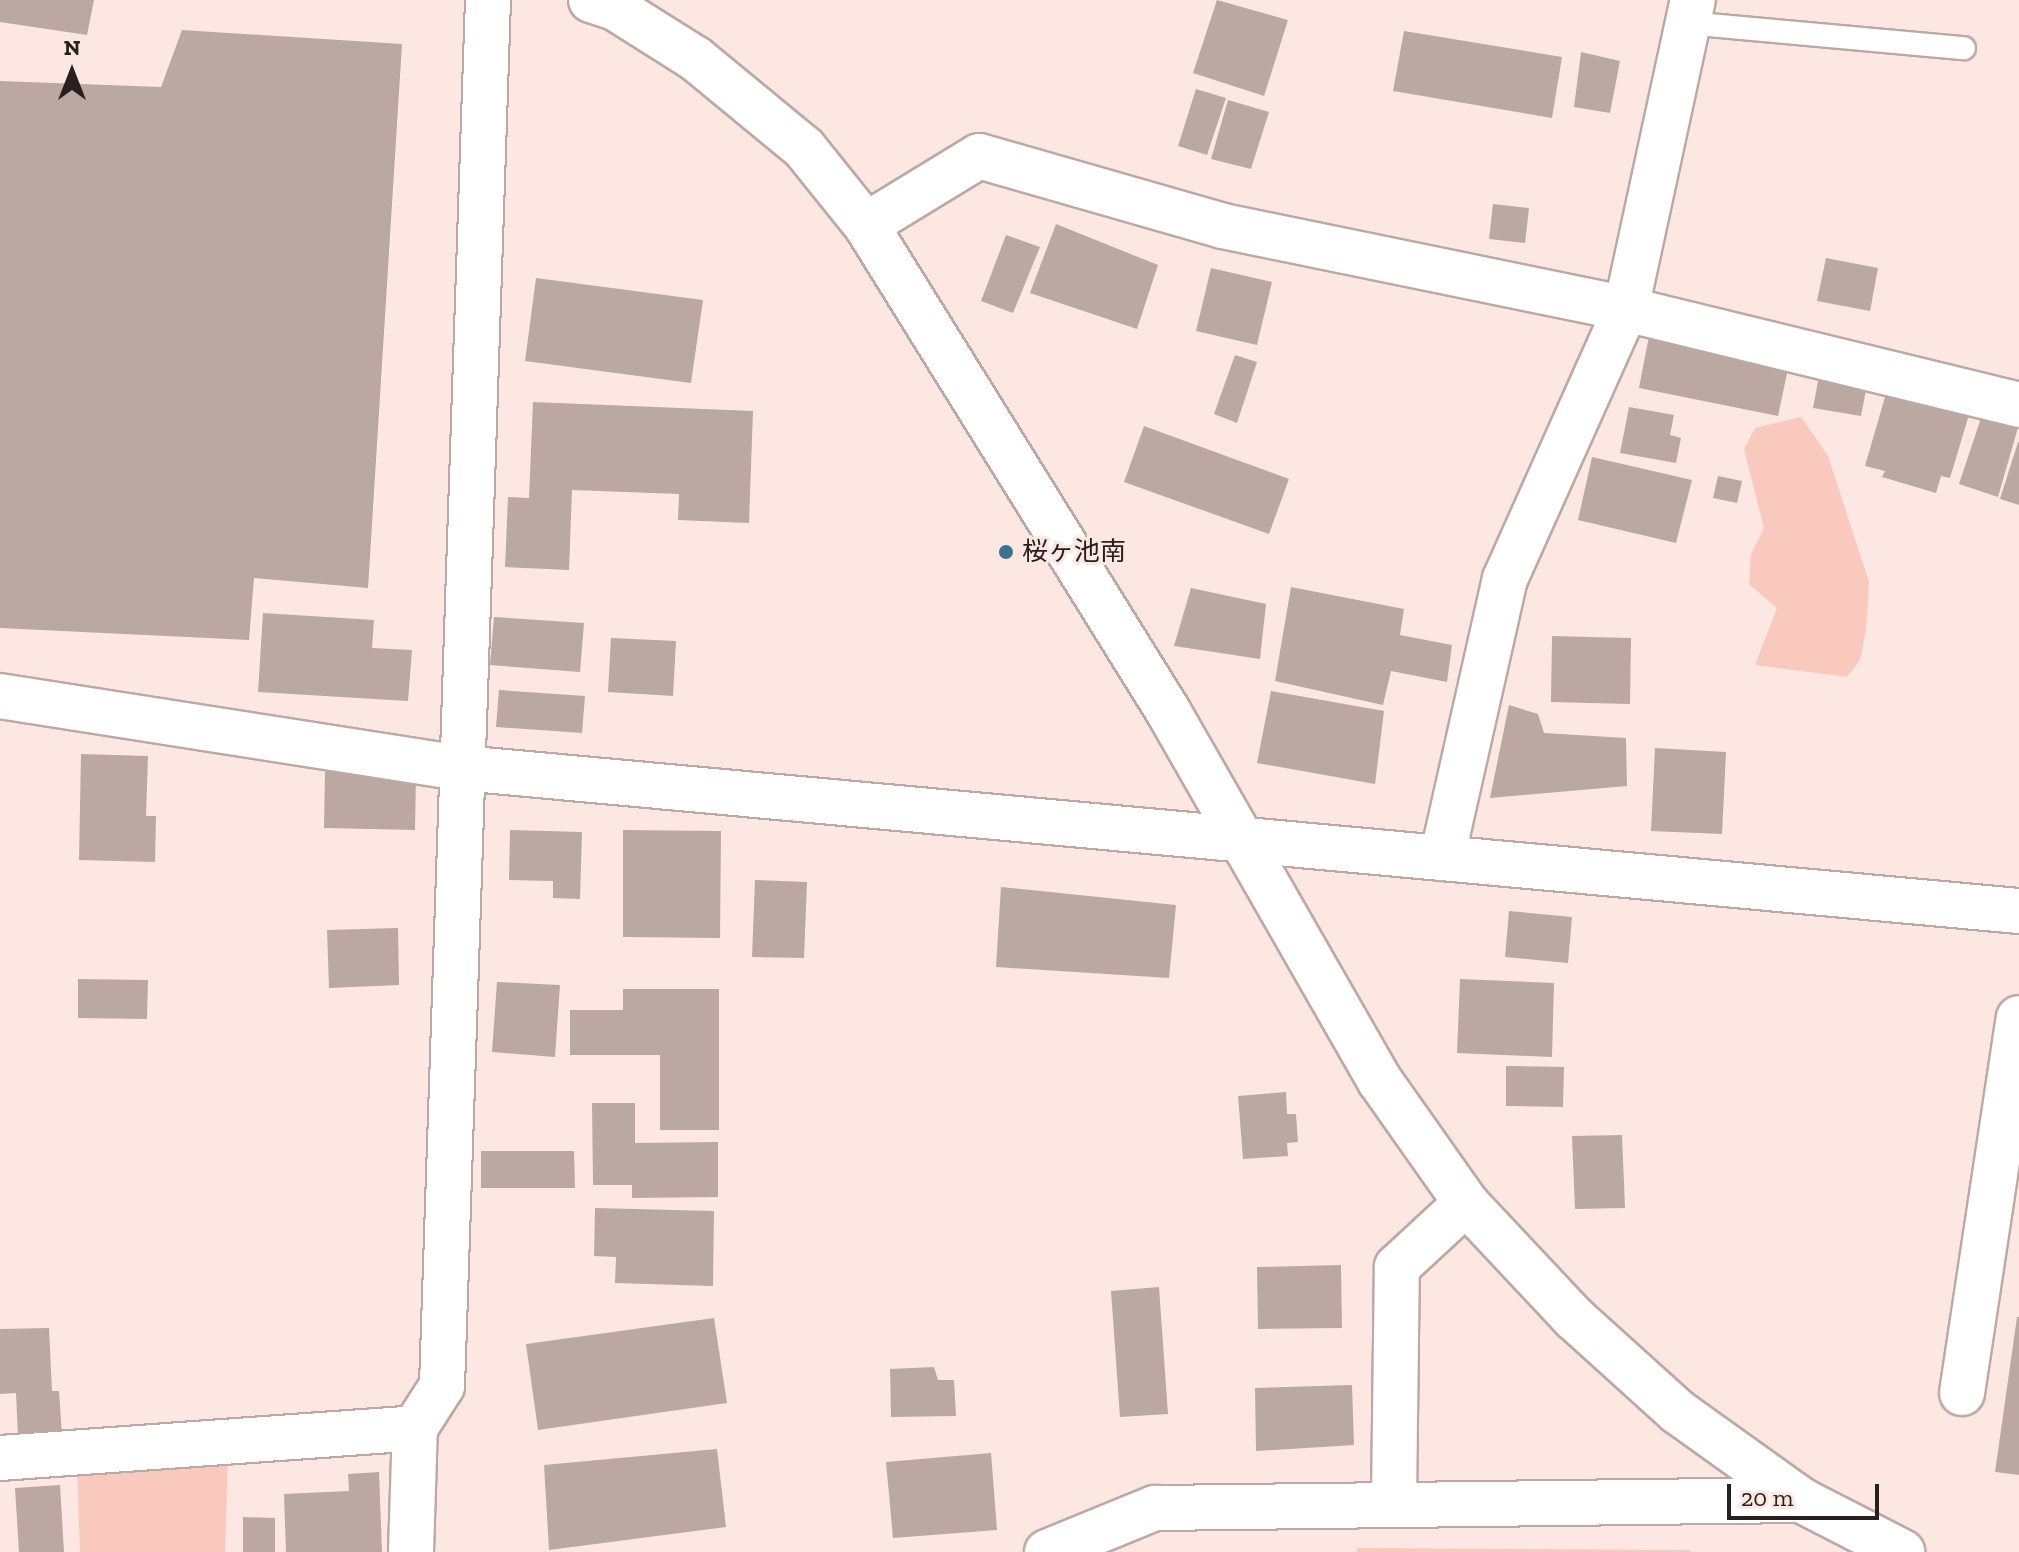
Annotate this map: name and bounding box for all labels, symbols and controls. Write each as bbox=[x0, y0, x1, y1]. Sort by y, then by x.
north arrow bbox=[32, 32, 112, 112]
text: N bbox=[64, 34, 80, 61]
place label: 桜ヶ池南 bbox=[1022, 536, 1126, 568]
marker: 桜ヶ池南 bbox=[997, 543, 1015, 561]
scale bar bbox=[1731, 1468, 1883, 1518]
text: 20 m bbox=[1741, 1483, 1793, 1512]

